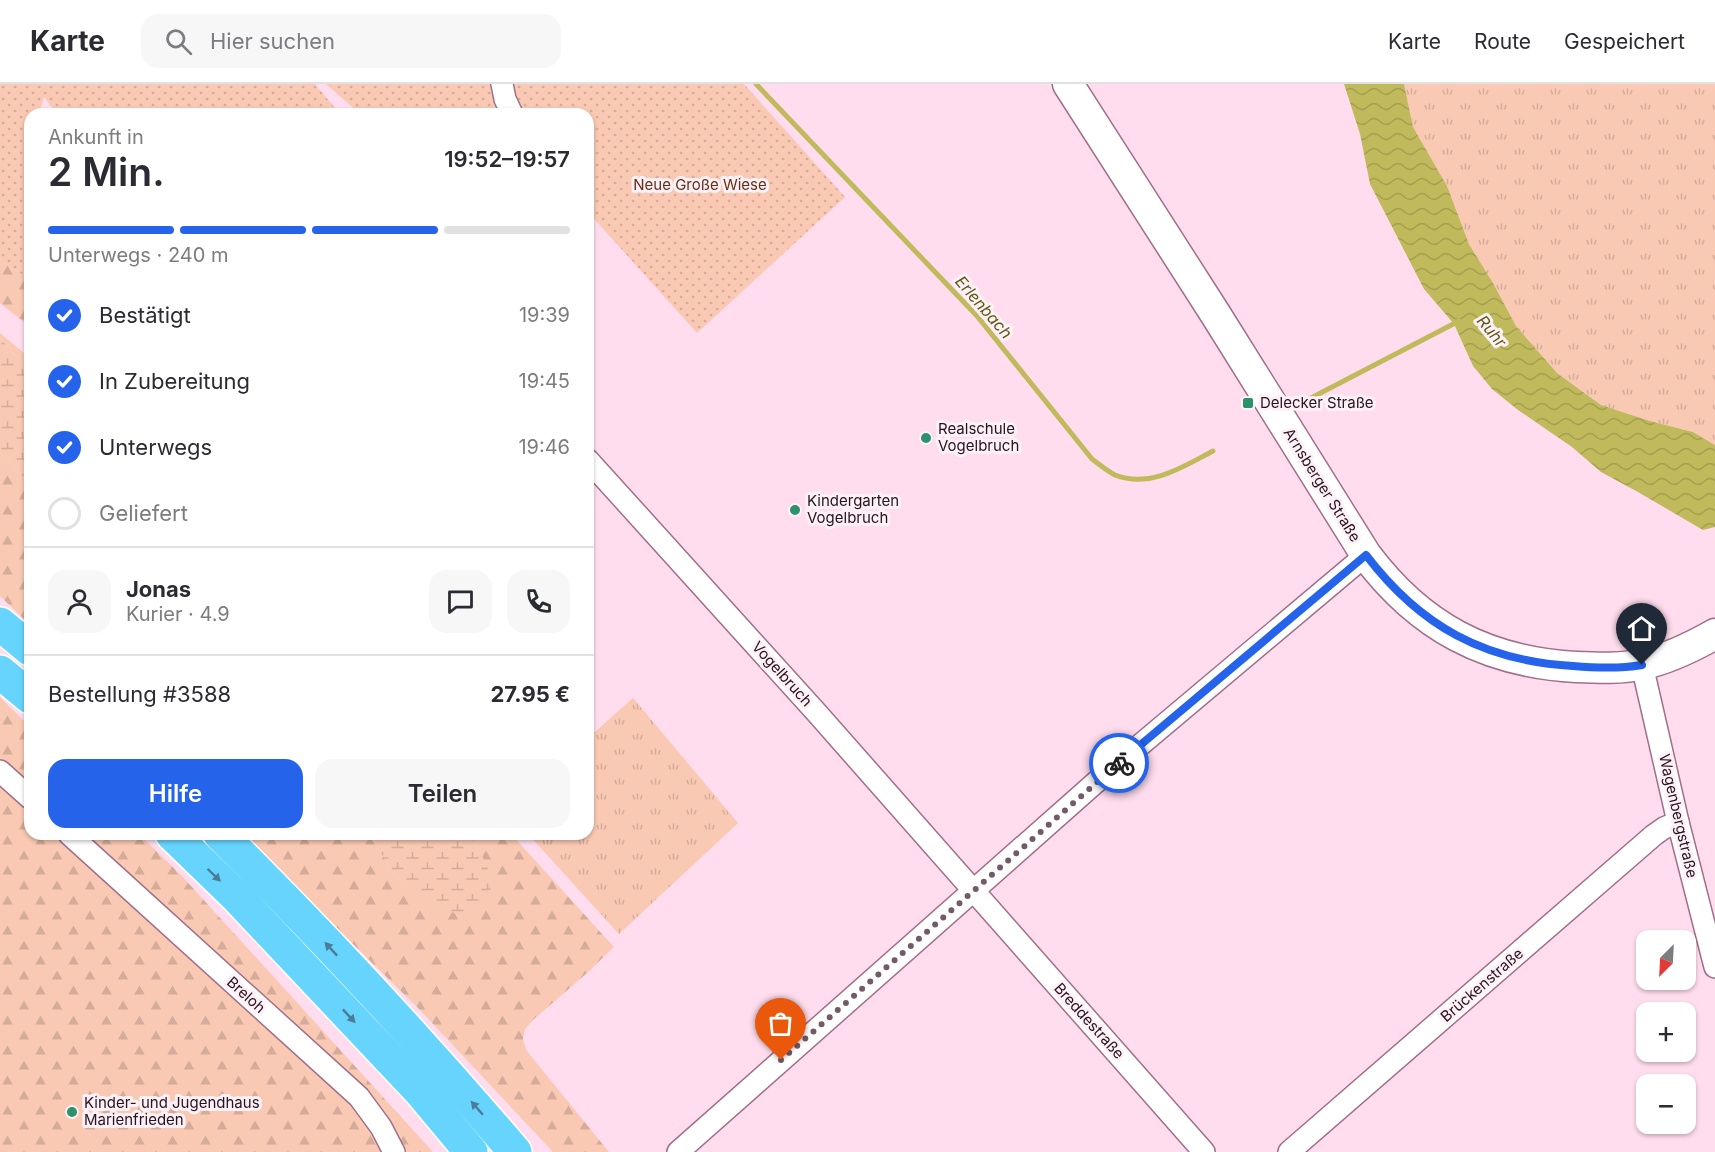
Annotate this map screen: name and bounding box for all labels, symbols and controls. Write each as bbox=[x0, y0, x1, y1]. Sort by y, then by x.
search box bbox=[141, 14, 561, 68]
text: Karte bbox=[30, 24, 105, 58]
icon: search bbox=[162, 25, 195, 58]
text: Hier suchen bbox=[210, 28, 335, 54]
text: Karte bbox=[1388, 29, 1441, 54]
text: Route bbox=[1474, 29, 1531, 54]
text: Gespeichert bbox=[1564, 29, 1685, 54]
text: Ankunft in bbox=[48, 125, 144, 149]
text: 19:52–19:57 bbox=[444, 146, 570, 172]
text: 2 Min. bbox=[48, 148, 165, 195]
park label: Neue Große Wiese bbox=[633, 175, 767, 194]
text: Unterwegs · 240 m bbox=[48, 243, 228, 267]
water label: Erlenbach bbox=[951, 272, 1017, 342]
icon: check bbox=[48, 299, 81, 332]
text: Bestätigt bbox=[99, 302, 191, 328]
text: 19:39 bbox=[519, 303, 570, 327]
water label: Ruhr bbox=[1473, 311, 1512, 352]
icon: check bbox=[48, 365, 81, 398]
text: In Zubereitung bbox=[99, 368, 250, 394]
text: 19:45 bbox=[519, 369, 570, 393]
place label: Delecker Straße bbox=[1260, 393, 1374, 412]
marker: Delecker Straße bbox=[1241, 396, 1255, 410]
place label: Realschule Vogelbruch bbox=[938, 419, 1019, 455]
street label: Arnsberger Straße bbox=[1280, 424, 1365, 545]
icon: check bbox=[48, 431, 81, 464]
marker: Realschule Vogelbruch bbox=[919, 431, 933, 445]
text: Unterwegs bbox=[99, 434, 212, 460]
text: 19:46 bbox=[518, 435, 570, 459]
place label: Kindergarten Vogelbruch bbox=[807, 491, 899, 527]
text: Geliefert bbox=[99, 500, 188, 526]
marker: Kindergarten Vogelbruch bbox=[788, 503, 802, 517]
button: person bbox=[48, 570, 111, 633]
button: chat bbox=[429, 570, 492, 633]
button: phone bbox=[507, 570, 570, 633]
text: Jonas bbox=[126, 576, 191, 602]
text: Kurier · 4.9 bbox=[126, 602, 230, 626]
pin bbox=[1616, 603, 1667, 665]
icon: home bbox=[1625, 612, 1658, 645]
street label: Vogelbruch bbox=[748, 637, 817, 710]
text: Bestellung #3588 bbox=[48, 681, 231, 707]
text: 27.95 € bbox=[490, 681, 570, 707]
courier bbox=[1089, 733, 1149, 793]
icon: bike bbox=[1103, 747, 1136, 780]
street label: Wagenbergstraße bbox=[1655, 752, 1702, 880]
button: Hilfe bbox=[48, 759, 303, 828]
button: Teilen bbox=[315, 759, 570, 828]
one-way arrow bbox=[207, 868, 222, 882]
north arrow bbox=[1636, 930, 1696, 990]
map controls bbox=[1636, 930, 1696, 1134]
one-way arrow bbox=[324, 941, 338, 956]
street label: Brückenstraße bbox=[1436, 944, 1527, 1026]
street label: Breloh bbox=[223, 972, 270, 1017]
street label: Breddestraße bbox=[1050, 979, 1129, 1063]
pin bbox=[755, 998, 806, 1060]
button: + bbox=[1636, 1002, 1696, 1062]
icon: bag bbox=[764, 1007, 797, 1040]
one-way arrow bbox=[342, 1008, 355, 1023]
button: − bbox=[1636, 1074, 1696, 1134]
place label: Kinder- und Jugendhaus Marienfrieden bbox=[84, 1093, 260, 1129]
one-way arrow bbox=[471, 1101, 484, 1116]
marker: Kinder- und Jugendhaus Marienfrieden bbox=[65, 1105, 79, 1119]

